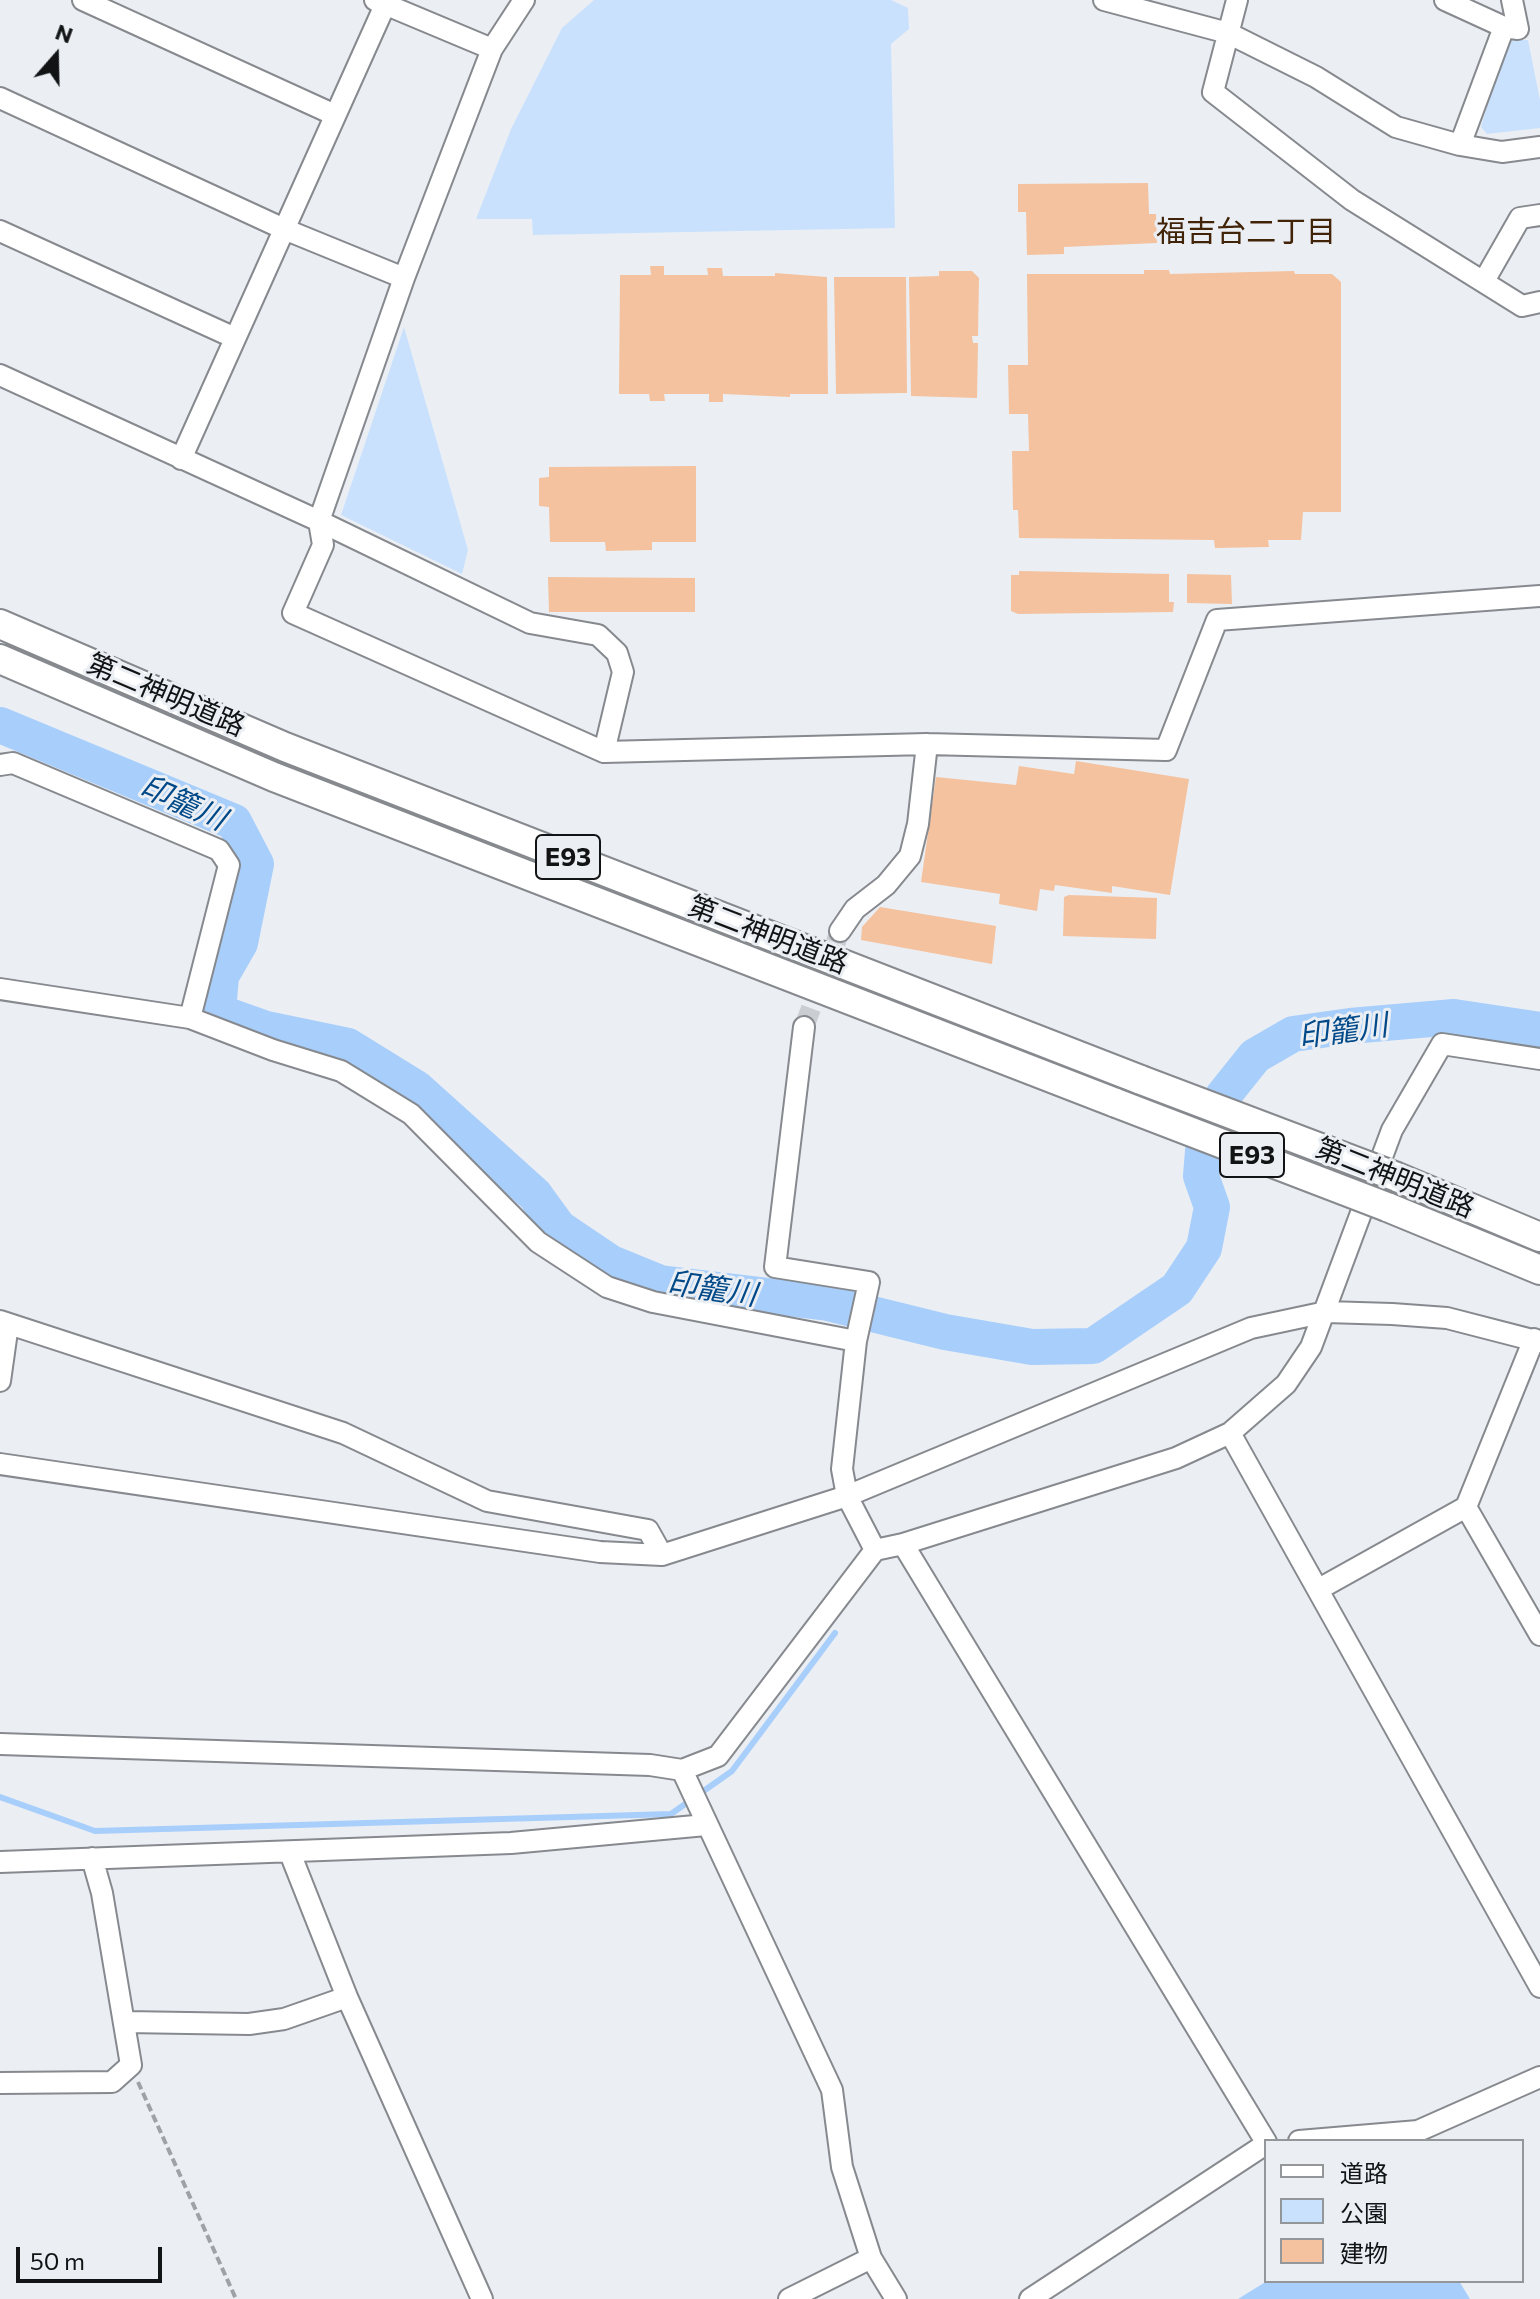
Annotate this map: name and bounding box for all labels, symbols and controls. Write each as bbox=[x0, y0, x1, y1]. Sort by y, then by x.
north arrow bbox=[16, 16, 96, 96]
text: N bbox=[52, 17, 77, 48]
district label: 福吉台二丁目 bbox=[1156, 214, 1336, 250]
street label: 第二神明道路 bbox=[82, 647, 250, 743]
water label: 印籠川 bbox=[135, 768, 231, 838]
road number: E93 bbox=[536, 835, 600, 879]
street label: 第二神明道路 bbox=[684, 889, 852, 981]
water label: 印籠川 bbox=[1296, 1007, 1390, 1055]
street label: 第二神明道路 bbox=[1311, 1131, 1479, 1225]
road number: E93 bbox=[1220, 1133, 1284, 1177]
water label: 印籠川 bbox=[665, 1265, 759, 1313]
legend bbox=[1264, 2139, 1524, 2283]
text: 道路 bbox=[1340, 2158, 1388, 2187]
text: 公園 bbox=[1340, 2198, 1388, 2227]
scale bar bbox=[20, 2231, 166, 2281]
text: 建物 bbox=[1340, 2238, 1388, 2267]
text: 50 m bbox=[30, 2246, 85, 2275]

